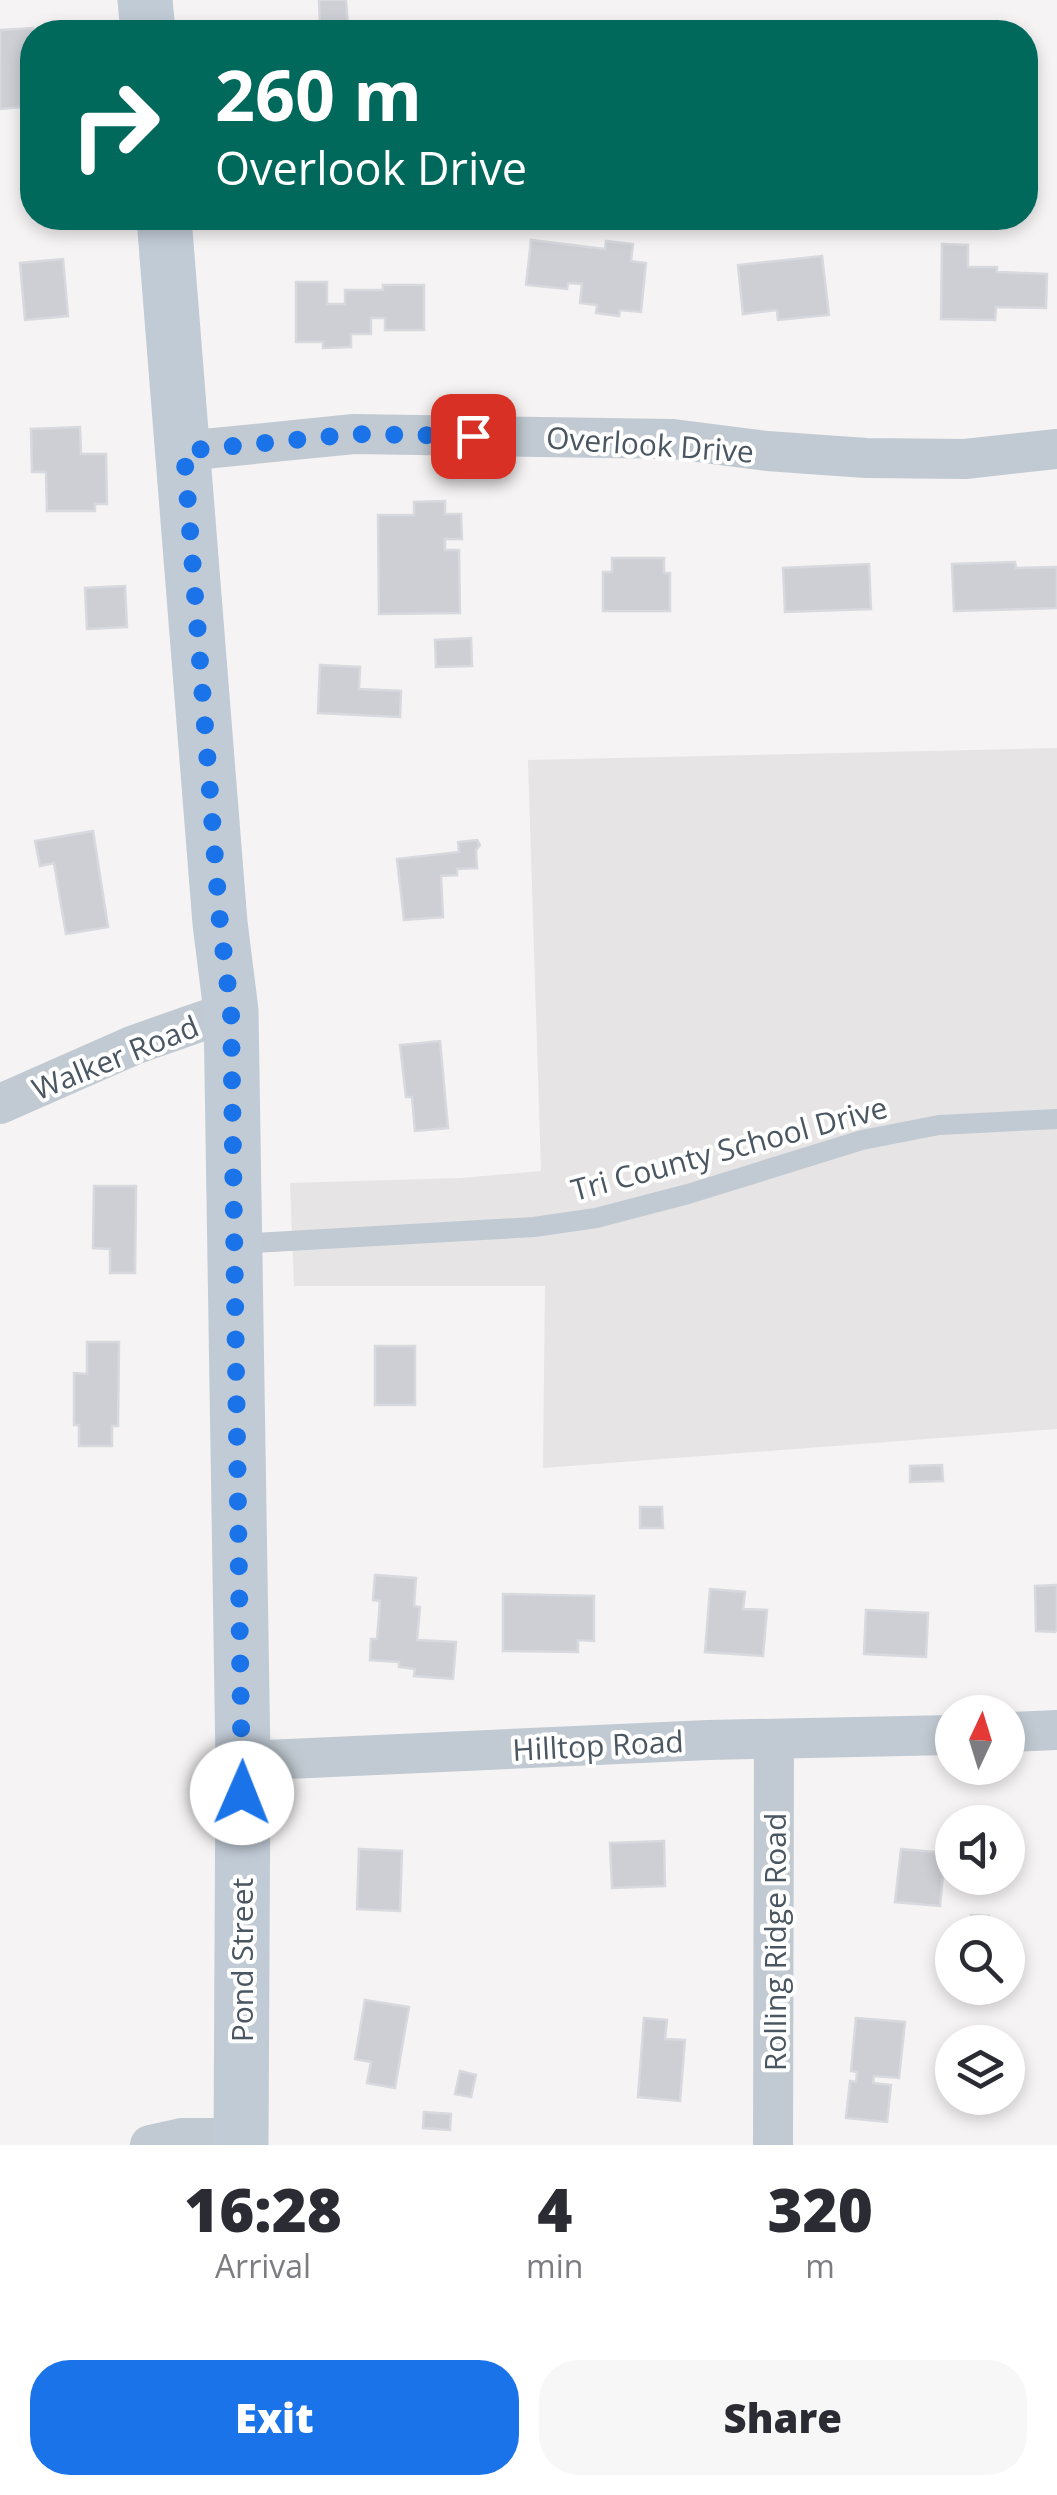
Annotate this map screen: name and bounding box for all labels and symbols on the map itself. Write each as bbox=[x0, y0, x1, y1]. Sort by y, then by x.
pin bbox=[431, 394, 516, 479]
street label: Overlook Drive bbox=[545, 416, 755, 472]
street label: Walker Road bbox=[26, 1005, 204, 1109]
street label: Tri County School Drive bbox=[566, 1086, 892, 1210]
north arrow bbox=[935, 1695, 1025, 1785]
street label: Hilltop Road bbox=[511, 1720, 685, 1770]
position arrow bbox=[190, 1741, 294, 1845]
street label: Rolling Ridge Road bbox=[754, 1813, 795, 2071]
street label: Pond Street bbox=[221, 1878, 262, 2042]

